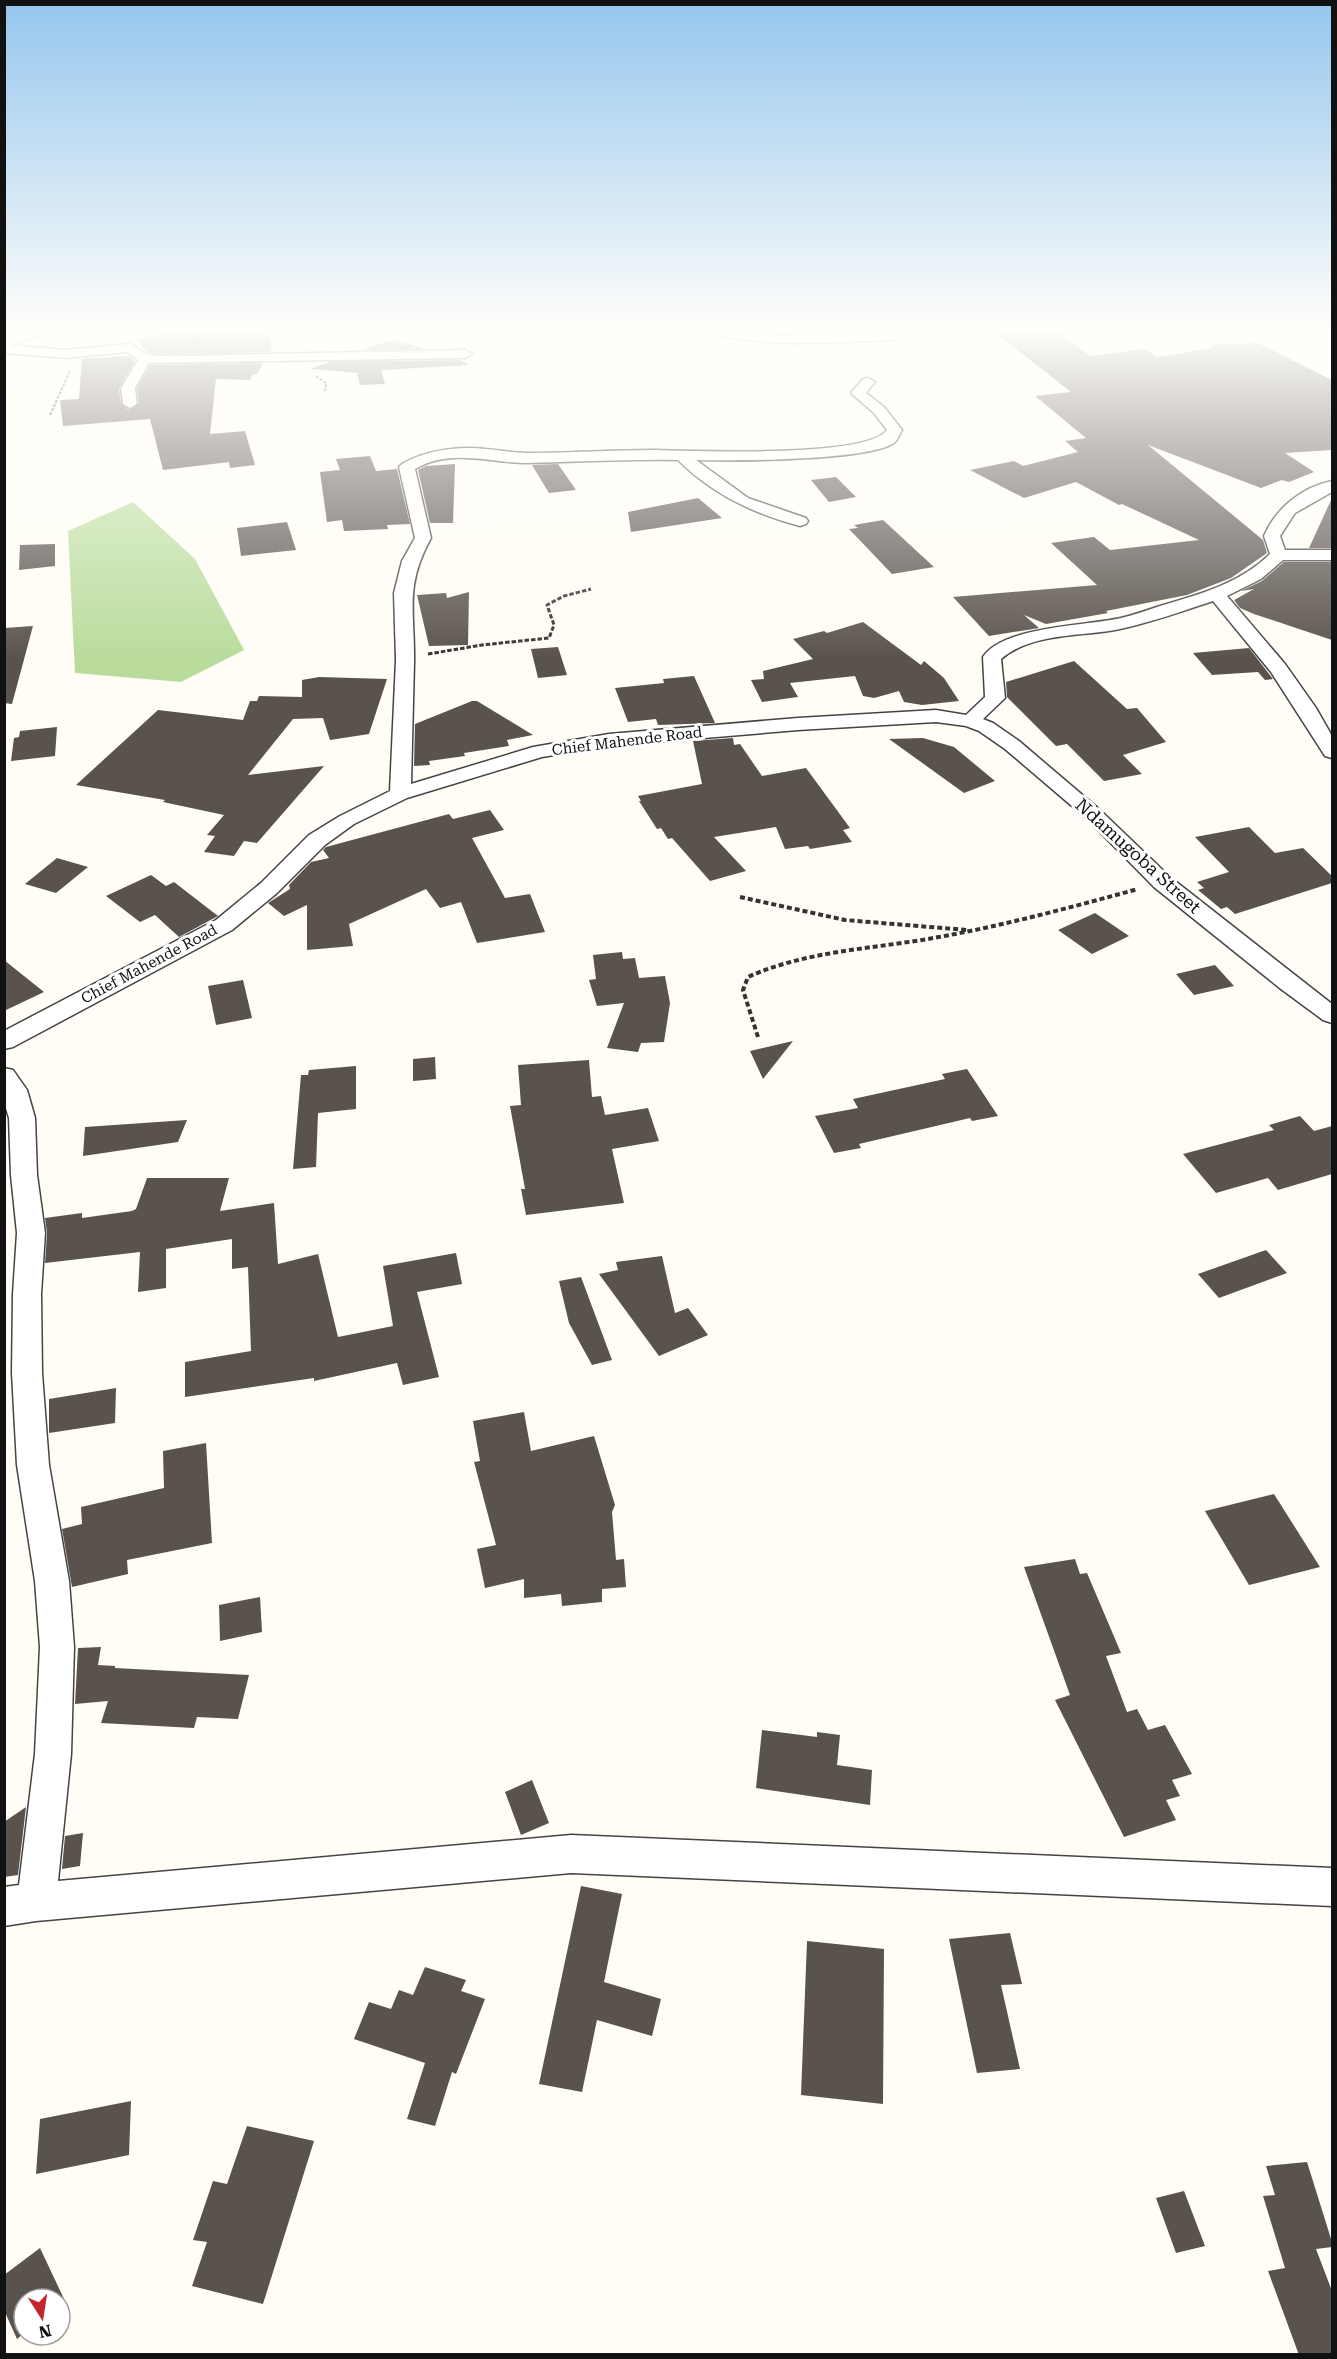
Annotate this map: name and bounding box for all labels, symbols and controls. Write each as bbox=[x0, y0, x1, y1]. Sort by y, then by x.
street label: Chief Mahende Road bbox=[551, 723, 704, 759]
street label: Ndamugoba Street bbox=[1071, 794, 1205, 918]
street label: Chief Mahende Road bbox=[78, 920, 220, 1007]
north arrow bbox=[12, 2287, 72, 2347]
text: N bbox=[37, 2321, 53, 2342]

